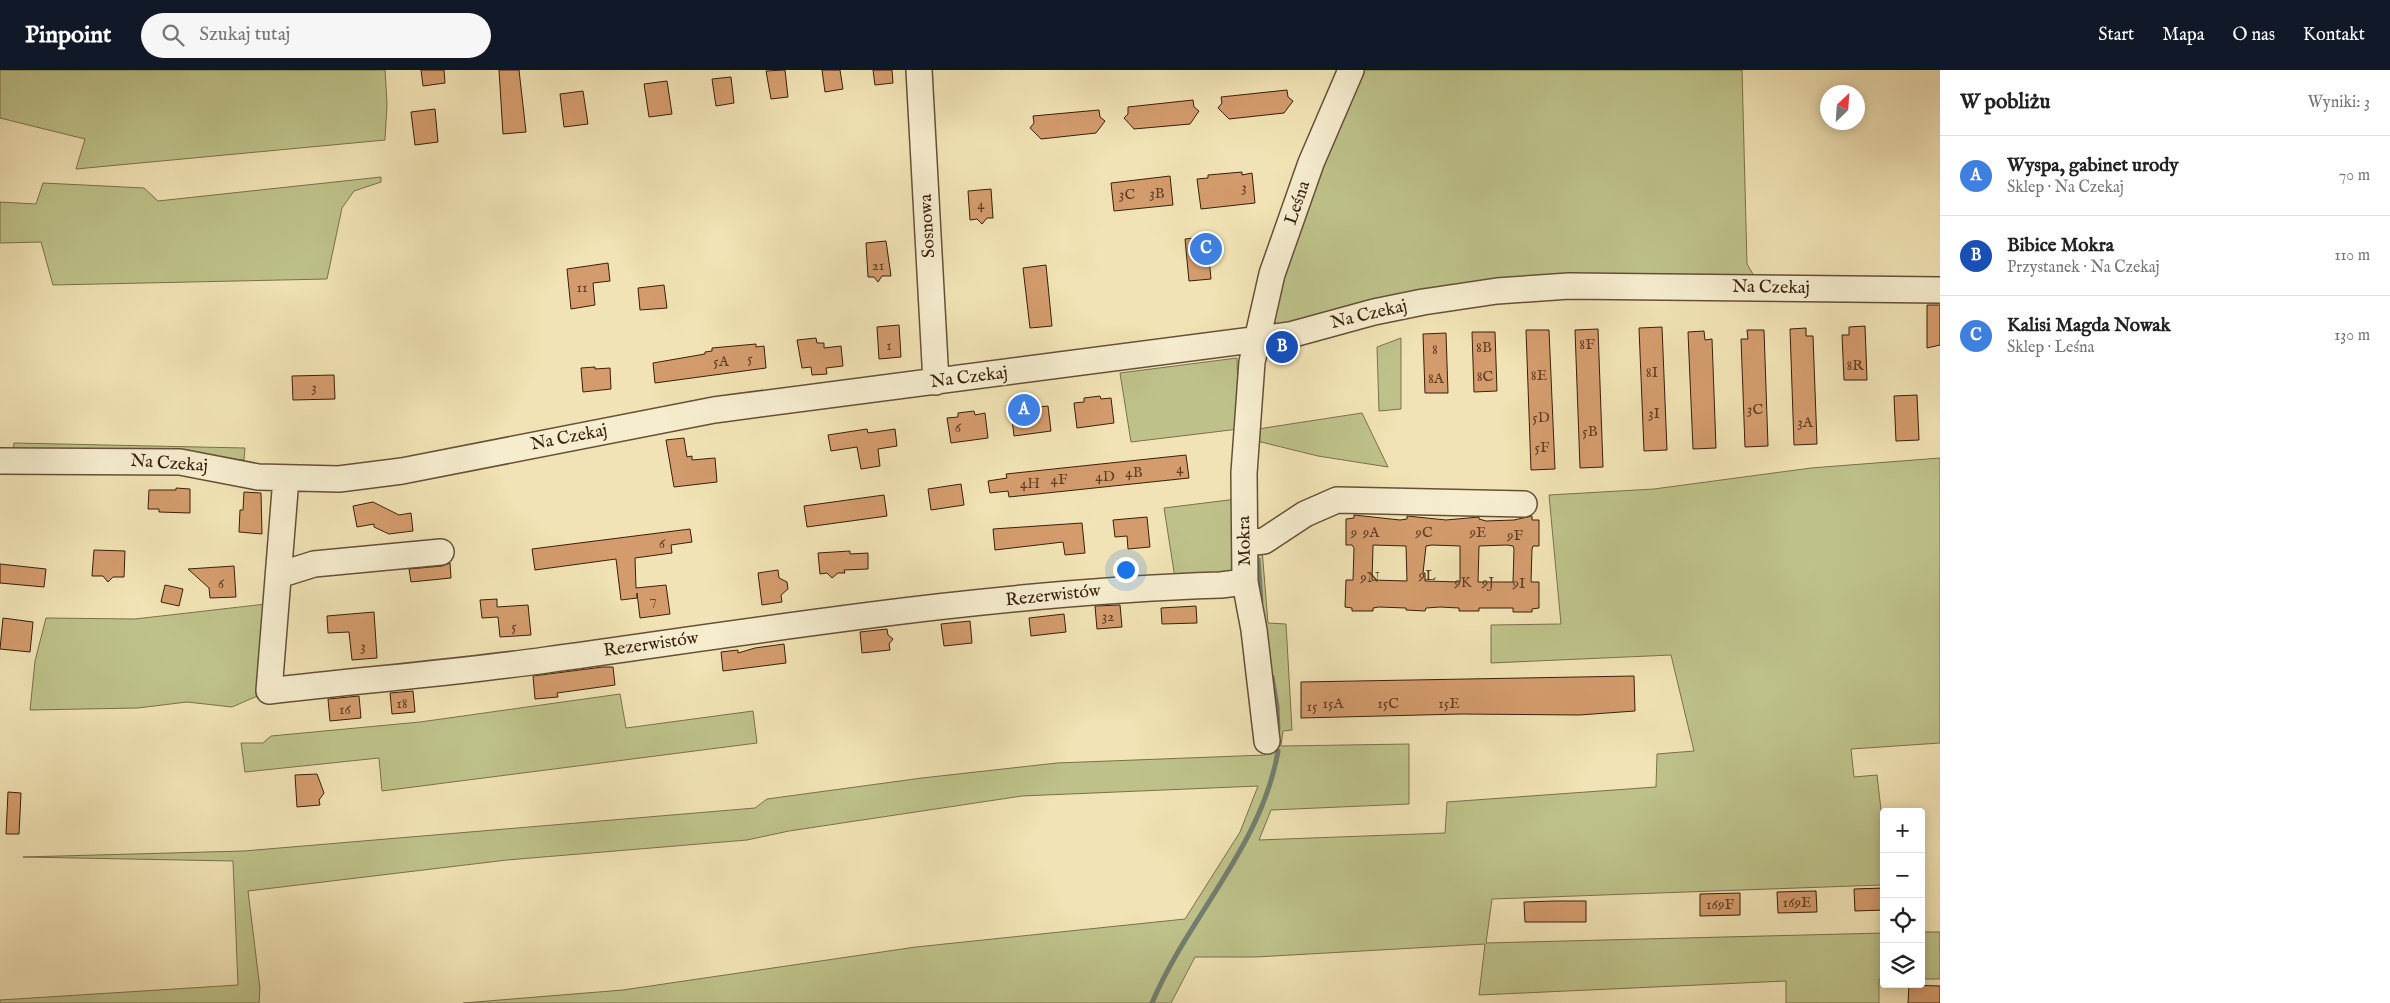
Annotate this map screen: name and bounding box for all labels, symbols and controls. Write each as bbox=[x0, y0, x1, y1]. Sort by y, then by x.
search box bbox=[141, 13, 491, 58]
text: Pinpoint bbox=[25, 20, 111, 51]
icon: search bbox=[159, 21, 187, 49]
text: Szukaj tutaj bbox=[199, 23, 290, 47]
text: Start bbox=[2098, 24, 2134, 47]
text: Mapa bbox=[2162, 24, 2205, 47]
text: O nas bbox=[2233, 24, 2275, 47]
text: Kontakt bbox=[2303, 24, 2365, 47]
north arrow bbox=[1820, 85, 1865, 130]
text: W pobliżu bbox=[1960, 89, 2050, 116]
text: Wyniki: 3 bbox=[2308, 93, 2370, 113]
text: Wyspa, gabinet urody bbox=[2007, 154, 2179, 178]
text: A bbox=[1971, 166, 1981, 186]
text: 70 m bbox=[2339, 166, 2370, 186]
house number: 3 bbox=[1241, 178, 1247, 197]
street label: Leśna bbox=[1280, 178, 1316, 228]
text: Sklep · Na Czekaj bbox=[2007, 178, 2124, 198]
house number: 3B bbox=[1149, 184, 1165, 203]
house number: 3C bbox=[1119, 185, 1135, 204]
street label: Sosnowa bbox=[915, 193, 941, 259]
house number: 4 bbox=[977, 195, 985, 214]
pin: C bbox=[1190, 230, 1222, 268]
text: Bibice Mokra bbox=[2007, 234, 2114, 258]
text: B bbox=[1971, 246, 1981, 266]
text: 110 m bbox=[2334, 246, 2370, 266]
house number: 21 bbox=[872, 256, 884, 275]
text: Przystanek · Na Czekaj bbox=[2007, 258, 2160, 278]
street label: Na Czekaj bbox=[1732, 276, 1810, 300]
house number: 11 bbox=[576, 278, 588, 297]
street label: Na Czekaj bbox=[1329, 295, 1409, 335]
text: Kalisi Magda Nowak bbox=[2007, 314, 2171, 338]
text: C bbox=[1970, 326, 1982, 346]
text: 130 m bbox=[2334, 326, 2370, 346]
pin: B bbox=[1266, 328, 1298, 366]
house number: 8F bbox=[1579, 335, 1595, 354]
house number: 1 bbox=[886, 336, 892, 355]
house number: 8B bbox=[1476, 338, 1492, 357]
text: Sklep · Leśna bbox=[2007, 338, 2095, 358]
house number: 8 bbox=[1432, 340, 1438, 359]
house number: 5 bbox=[747, 349, 753, 368]
house number: 5A bbox=[713, 352, 730, 371]
house number: 8R bbox=[1846, 356, 1864, 375]
street label: Na Czekaj bbox=[929, 362, 1009, 394]
house number: 8I bbox=[1646, 363, 1659, 382]
house number: 8E bbox=[1531, 366, 1547, 385]
house number: 8C bbox=[1477, 367, 1494, 386]
house number: 8A bbox=[1428, 369, 1445, 388]
house number: 3 bbox=[311, 378, 317, 397]
pin: A bbox=[1008, 391, 1040, 429]
house number: 3C bbox=[1747, 400, 1763, 419]
house number: 3I bbox=[1648, 404, 1661, 423]
house number: 5D bbox=[1532, 408, 1550, 427]
house number: 3A bbox=[1797, 413, 1814, 432]
house number: 6 bbox=[955, 418, 962, 437]
street label: Na Czekaj bbox=[529, 419, 609, 457]
house number: 5B bbox=[1582, 422, 1598, 441]
house number: 5F bbox=[1535, 438, 1550, 457]
street label: Na Czekaj bbox=[129, 450, 209, 478]
house number: 4 bbox=[1176, 459, 1184, 478]
house number: 4B bbox=[1125, 463, 1143, 482]
house number: 4D bbox=[1095, 467, 1115, 486]
house number: 4F bbox=[1051, 470, 1068, 489]
house number: 4H bbox=[1020, 474, 1040, 493]
street label: Mokra bbox=[1233, 515, 1257, 566]
house number: 9 bbox=[1350, 523, 1357, 542]
house number: 9A bbox=[1362, 523, 1380, 542]
house number: 9C bbox=[1414, 523, 1433, 542]
house number: 9E bbox=[1469, 523, 1486, 542]
house number: 9F bbox=[1506, 526, 1524, 545]
house number: 6 bbox=[659, 534, 666, 553]
your location bbox=[1113, 557, 1139, 583]
house number: 9L bbox=[1417, 566, 1436, 585]
house number: 9N bbox=[1359, 568, 1380, 587]
house number: 9K bbox=[1453, 573, 1472, 592]
house number: 9J bbox=[1481, 573, 1494, 592]
house number: 6 bbox=[218, 574, 225, 593]
house number: 9I bbox=[1511, 574, 1526, 593]
street label: Rezerwistów bbox=[1004, 579, 1103, 612]
house number: 7 bbox=[649, 590, 657, 609]
house number: 32 bbox=[1102, 607, 1114, 626]
house number: 5 bbox=[511, 617, 517, 636]
street label: Rezerwistów bbox=[602, 627, 701, 663]
house number: 3 bbox=[360, 637, 366, 656]
house number: 18 bbox=[396, 694, 408, 713]
house number: 15A bbox=[1322, 694, 1344, 713]
house number: 15C bbox=[1377, 694, 1399, 713]
house number: 15E bbox=[1438, 694, 1460, 713]
house number: 15 bbox=[1306, 697, 1318, 716]
house number: 16 bbox=[339, 700, 352, 719]
map controls bbox=[1880, 808, 1925, 988]
button: + bbox=[1880, 808, 1925, 853]
button: − bbox=[1880, 853, 1925, 898]
house number: 169E bbox=[1783, 893, 1811, 912]
house number: 169F bbox=[1706, 895, 1734, 914]
button: locate bbox=[1880, 898, 1925, 943]
button: layers bbox=[1880, 943, 1925, 988]

